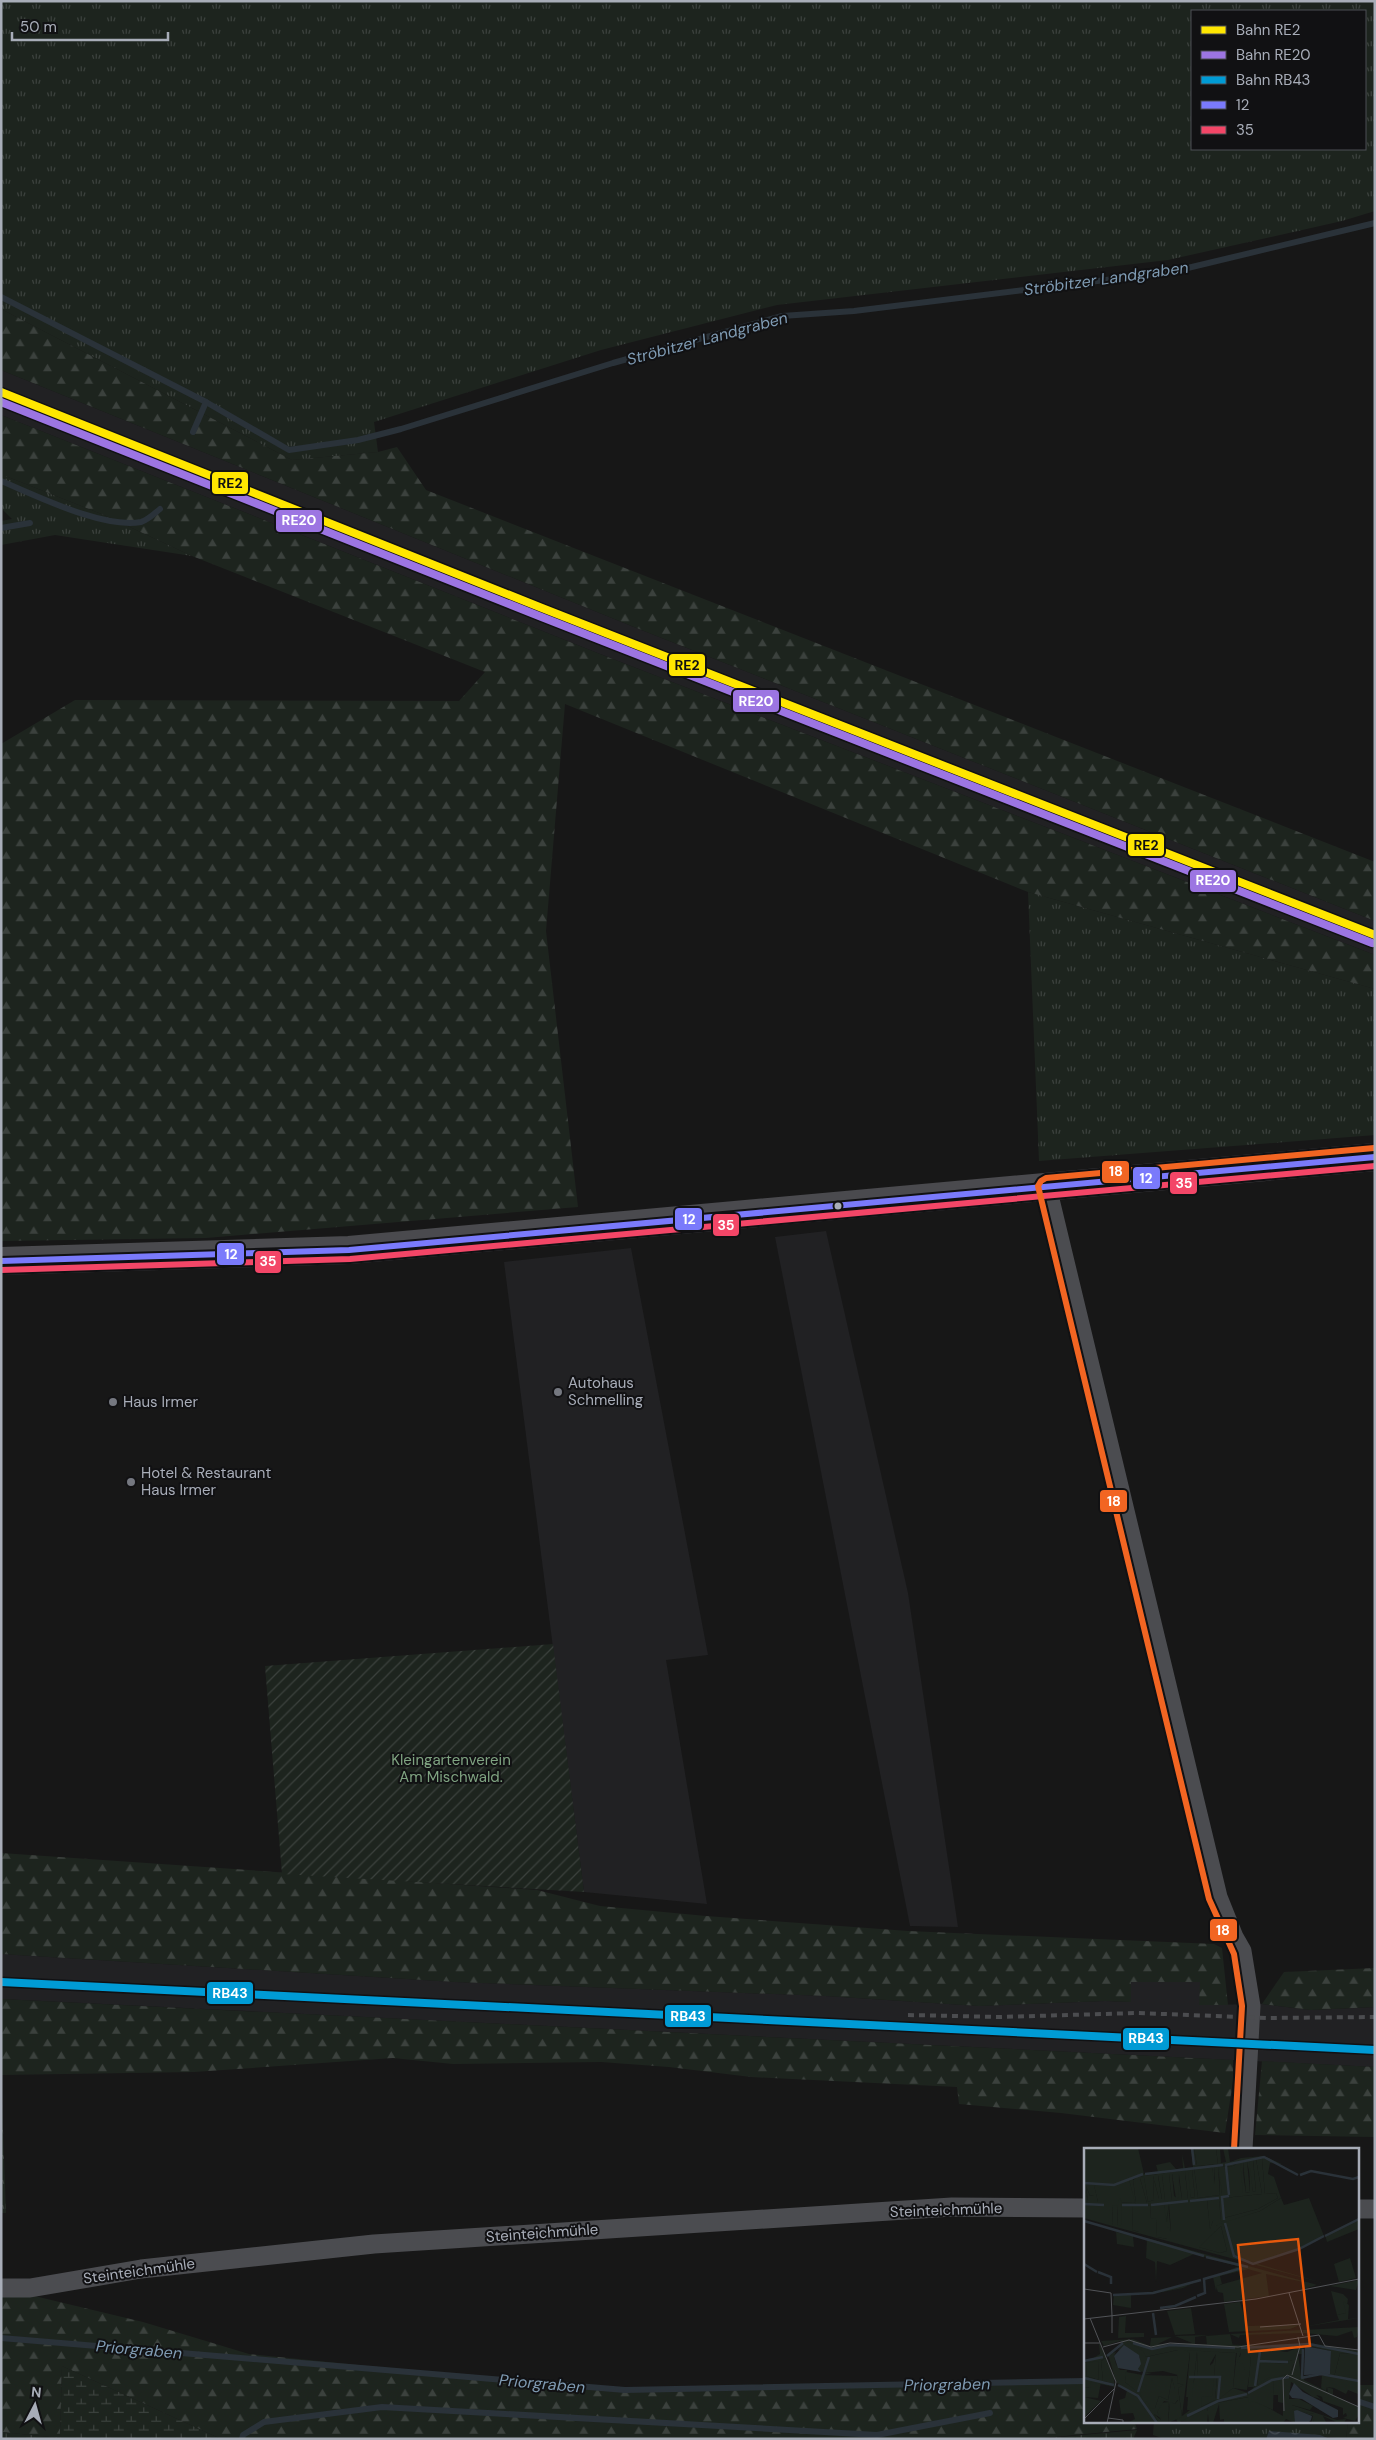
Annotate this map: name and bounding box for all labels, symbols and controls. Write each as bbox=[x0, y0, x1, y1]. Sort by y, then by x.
scale bar bbox=[12, 10, 169, 42]
legend bbox=[1191, 10, 1366, 150]
text: 50 m bbox=[20, 17, 57, 37]
text: Bahn RE2 bbox=[1236, 20, 1300, 40]
text: Bahn RE20 bbox=[1236, 45, 1311, 65]
text: Bahn RB43 bbox=[1236, 70, 1310, 90]
text: 12 bbox=[1236, 95, 1249, 115]
text: 35 bbox=[1236, 120, 1254, 140]
water label: Ströbitzer Landgraben bbox=[1022, 257, 1190, 300]
water label: Ströbitzer Landgraben bbox=[624, 307, 790, 370]
line badge: RE2 bbox=[211, 471, 249, 495]
text: RE2 bbox=[217, 474, 243, 492]
line badge: RE20 bbox=[275, 509, 323, 533]
text: RE20 bbox=[282, 511, 317, 529]
line badge: RE2 bbox=[668, 653, 706, 677]
text: RE2 bbox=[674, 656, 700, 674]
line badge: RE20 bbox=[732, 689, 780, 713]
text: RE20 bbox=[739, 692, 774, 710]
line badge: RE2 bbox=[1127, 833, 1165, 857]
text: RE2 bbox=[1133, 836, 1159, 854]
line badge: RE20 bbox=[1189, 869, 1237, 893]
text: RE20 bbox=[1196, 871, 1231, 889]
line badge: 18 bbox=[1101, 1160, 1130, 1184]
text: 18 bbox=[1109, 1162, 1123, 1180]
line badge: 12 bbox=[1132, 1166, 1161, 1190]
text: 12 bbox=[1139, 1169, 1153, 1187]
line badge: 35 bbox=[1169, 1171, 1198, 1195]
text: 35 bbox=[1175, 1174, 1193, 1192]
unlabelled marker bbox=[833, 1201, 843, 1211]
line badge: 12 bbox=[674, 1207, 703, 1231]
text: 12 bbox=[682, 1210, 696, 1228]
line badge: 35 bbox=[712, 1213, 740, 1237]
text: 35 bbox=[717, 1216, 735, 1234]
line badge: 12 bbox=[216, 1242, 245, 1266]
text: 12 bbox=[224, 1245, 238, 1263]
line badge: 35 bbox=[254, 1250, 282, 1274]
text: 35 bbox=[259, 1252, 277, 1270]
place label: Autohaus Schmelling bbox=[568, 1373, 643, 1410]
marker: Autohaus Schmelling bbox=[552, 1386, 564, 1398]
place label: Haus Irmer bbox=[123, 1392, 198, 1412]
marker: Haus Irmer bbox=[107, 1396, 119, 1408]
place label: Hotel & Restaurant Haus Irmer bbox=[141, 1463, 271, 1500]
marker: Hotel & Restaurant Haus Irmer bbox=[125, 1476, 137, 1488]
line badge: 18 bbox=[1099, 1489, 1128, 1513]
text: 18 bbox=[1107, 1492, 1121, 1510]
park label: Kleingartenverein Am Mischwald. bbox=[391, 1750, 511, 1787]
line badge: 18 bbox=[1209, 1918, 1238, 1942]
text: 18 bbox=[1216, 1921, 1230, 1939]
line badge: RB43 bbox=[206, 1981, 254, 2005]
text: RB43 bbox=[212, 1984, 248, 2002]
line badge: RB43 bbox=[664, 2004, 712, 2028]
text: RB43 bbox=[670, 2007, 706, 2025]
line badge: RB43 bbox=[1122, 2027, 1170, 2051]
text: RB43 bbox=[1128, 2029, 1164, 2047]
inset map bbox=[1084, 2148, 1358, 2422]
street label: Steinteichmühle bbox=[889, 2198, 1003, 2222]
street label: Steinteichmühle bbox=[485, 2219, 599, 2247]
street label: Steinteichmühle bbox=[82, 2253, 196, 2289]
water label: Priorgraben bbox=[95, 2335, 183, 2364]
water label: Priorgraben bbox=[498, 2369, 586, 2398]
water label: Priorgraben bbox=[904, 2373, 990, 2396]
north arrow bbox=[10, 2380, 60, 2430]
text: N bbox=[30, 2383, 42, 2402]

